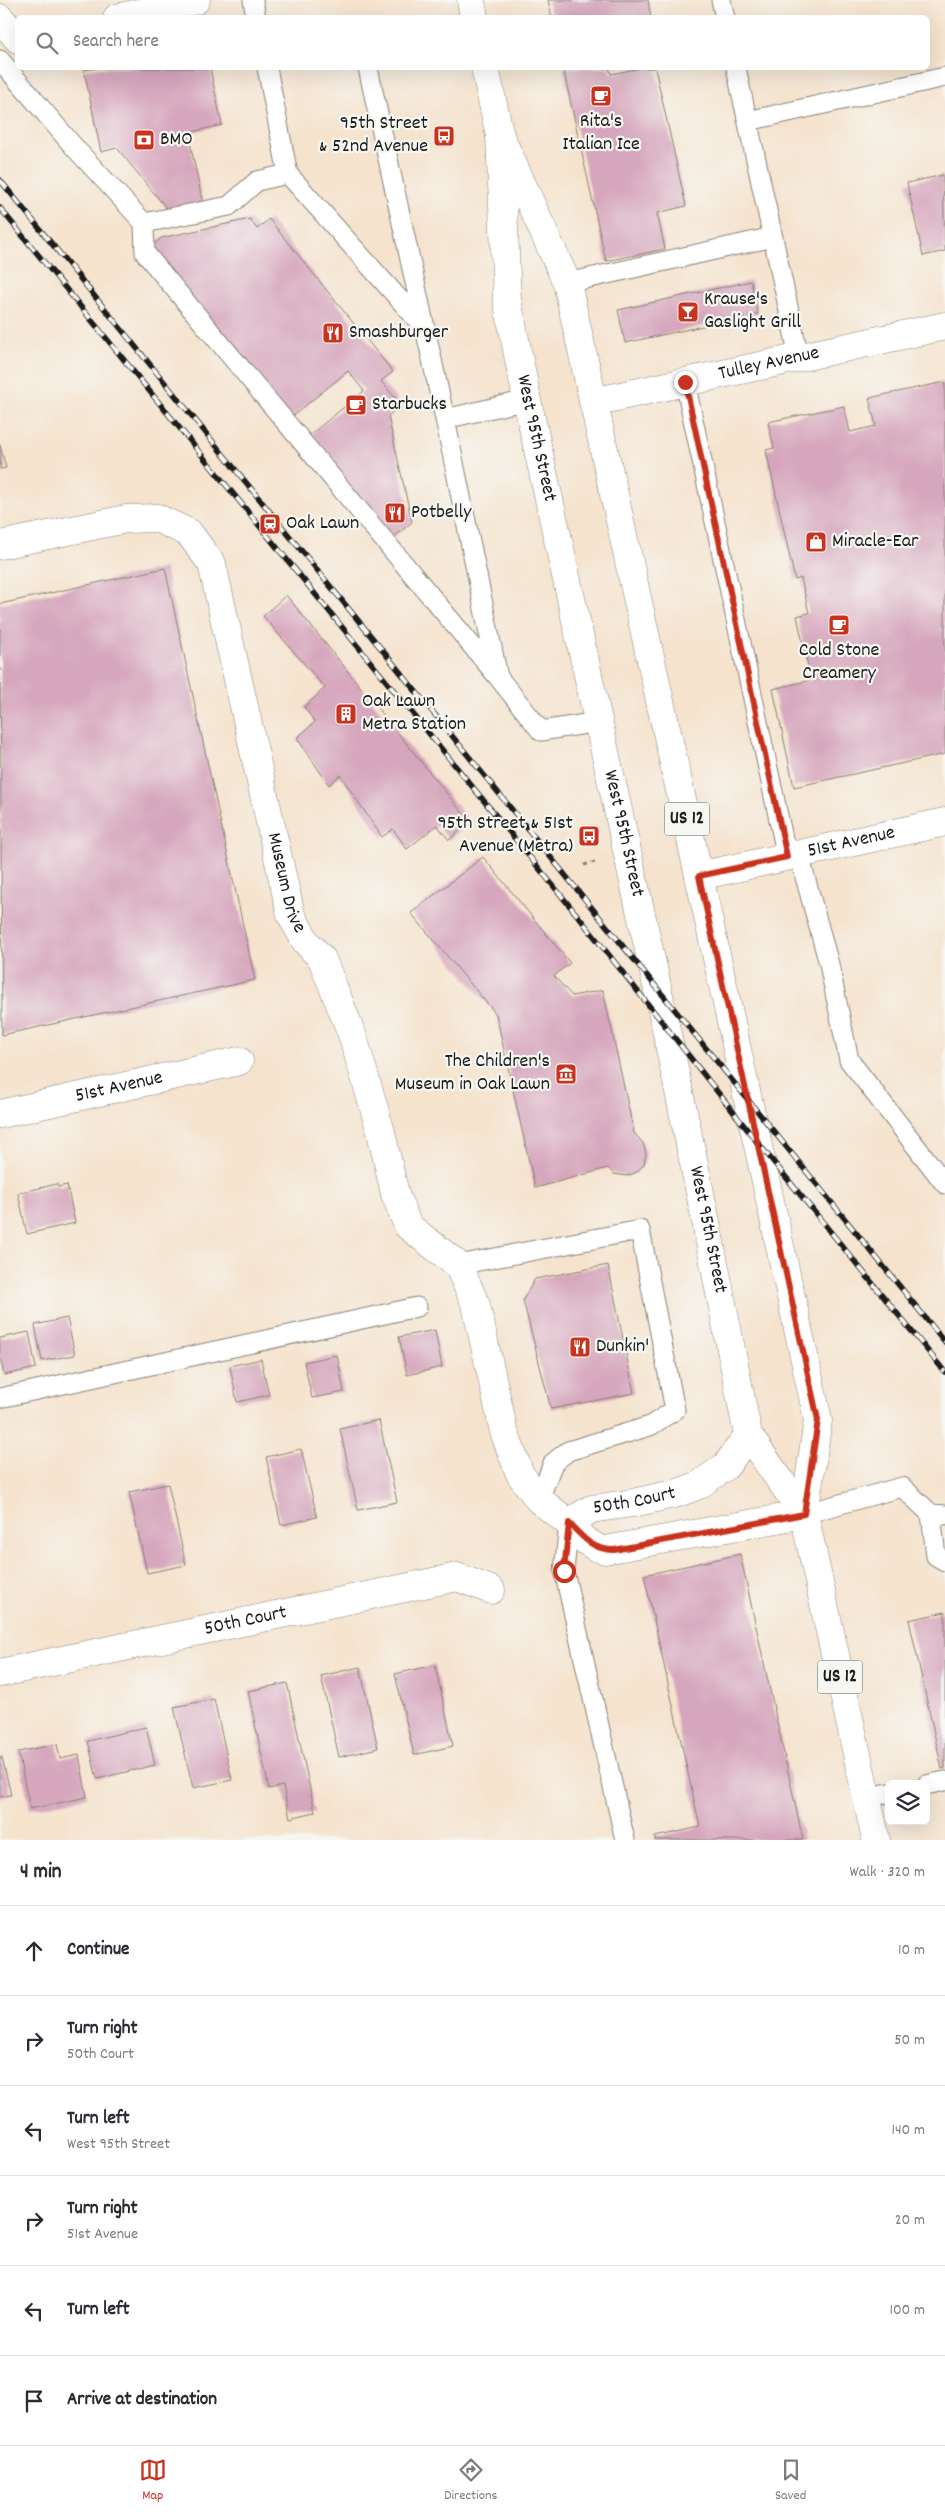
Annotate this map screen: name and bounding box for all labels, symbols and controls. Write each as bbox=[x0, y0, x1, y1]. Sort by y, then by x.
search box bbox=[15, 15, 930, 70]
icon: search bbox=[33, 29, 61, 57]
text: Search here bbox=[73, 29, 159, 56]
cafe icon: Rita's Italian Ice bbox=[589, 84, 613, 108]
place label: Rita's Italian Ice bbox=[562, 108, 640, 159]
place label: 95th Street & 52nd Avenue bbox=[319, 110, 428, 161]
bus stop icon: 95th Street & 52nd Avenue bbox=[432, 124, 456, 148]
place label: BMO bbox=[160, 126, 193, 154]
bank icon: BMO bbox=[132, 128, 156, 152]
place label: Krause's Gaslight Grill bbox=[704, 286, 801, 337]
bar icon: Krause's Gaslight Grill bbox=[676, 300, 700, 324]
place label: Smashburger bbox=[349, 319, 449, 347]
restaurant icon: Smashburger bbox=[321, 321, 345, 345]
street label: Tulley Avenue bbox=[716, 339, 822, 389]
route end bbox=[674, 371, 697, 394]
street label: West 95th Street bbox=[508, 373, 563, 504]
place label: Starbucks bbox=[372, 391, 447, 419]
cafe icon: Starbucks bbox=[344, 393, 368, 417]
place label: Potbelly bbox=[411, 499, 472, 527]
restaurant icon: Potbelly bbox=[383, 501, 407, 525]
place label: Oak Lawn bbox=[286, 510, 359, 538]
station icon: Oak Lawn bbox=[258, 512, 282, 536]
place label: Miracle-Ear bbox=[832, 528, 919, 556]
shop icon: Miracle-Ear bbox=[804, 530, 828, 554]
cafe icon: Cold Stone Creamery bbox=[827, 613, 851, 637]
place label: Cold Stone Creamery bbox=[799, 637, 880, 688]
place label: Oak Lawn Metra Station bbox=[362, 688, 466, 739]
building icon: Oak Lawn Metra Station bbox=[334, 702, 358, 726]
street label: West 95th Street bbox=[596, 768, 651, 900]
road number: US 12 bbox=[664, 802, 710, 836]
place label: 95th Street & 51st Avenue (Metra) bbox=[437, 810, 573, 861]
street label: 51st Avenue bbox=[805, 819, 898, 866]
bus stop icon: 95th Street & 51st Avenue (Metra) bbox=[577, 824, 601, 848]
street label: Museum Drive bbox=[259, 830, 313, 939]
place label: The Children's Museum in Oak Lawn bbox=[395, 1048, 550, 1099]
museum icon: The Children's Museum in Oak Lawn bbox=[554, 1062, 578, 1086]
street label: 51st Avenue bbox=[73, 1064, 166, 1111]
street label: West 95th Street bbox=[681, 1164, 734, 1296]
place label: Dunkin' bbox=[596, 1333, 649, 1361]
restaurant icon: Dunkin' bbox=[568, 1335, 592, 1359]
street label: 50th Court bbox=[591, 1480, 678, 1523]
route start bbox=[553, 1560, 576, 1583]
street label: 50th Court bbox=[202, 1599, 289, 1644]
road number: US 12 bbox=[818, 1660, 862, 1694]
map controls bbox=[885, 1780, 930, 1825]
button: layers bbox=[885, 1780, 930, 1825]
text: 4 min bbox=[20, 1858, 62, 1888]
text: Walk · 320 m bbox=[849, 1861, 925, 1884]
icon: ahead bbox=[20, 1937, 48, 1965]
text: Continue bbox=[67, 1937, 129, 1964]
text: 10 m bbox=[898, 1939, 925, 1962]
text: Turn right bbox=[67, 2016, 138, 2043]
icon: right bbox=[20, 2027, 48, 2055]
text: 50 m bbox=[894, 2029, 925, 2052]
text: 50th Court bbox=[67, 2043, 134, 2066]
text: Turn left bbox=[67, 2106, 130, 2133]
icon: left bbox=[20, 2117, 48, 2145]
text: 140 m bbox=[891, 2119, 925, 2142]
text: West 95th Street bbox=[67, 2133, 170, 2156]
text: Turn right bbox=[67, 2196, 138, 2223]
icon: right bbox=[20, 2207, 48, 2235]
text: 20 m bbox=[895, 2209, 925, 2232]
text: 51st Avenue bbox=[67, 2223, 138, 2246]
icon: left bbox=[20, 2297, 48, 2325]
text: Turn left bbox=[67, 2297, 130, 2324]
text: 100 m bbox=[889, 2299, 925, 2322]
icon: arrive bbox=[20, 2387, 48, 2415]
text: Arrive at destination bbox=[67, 2387, 217, 2414]
tab: Map bbox=[139, 2456, 167, 2506]
tab: Directions bbox=[444, 2456, 497, 2506]
tab: Saved bbox=[775, 2456, 806, 2506]

